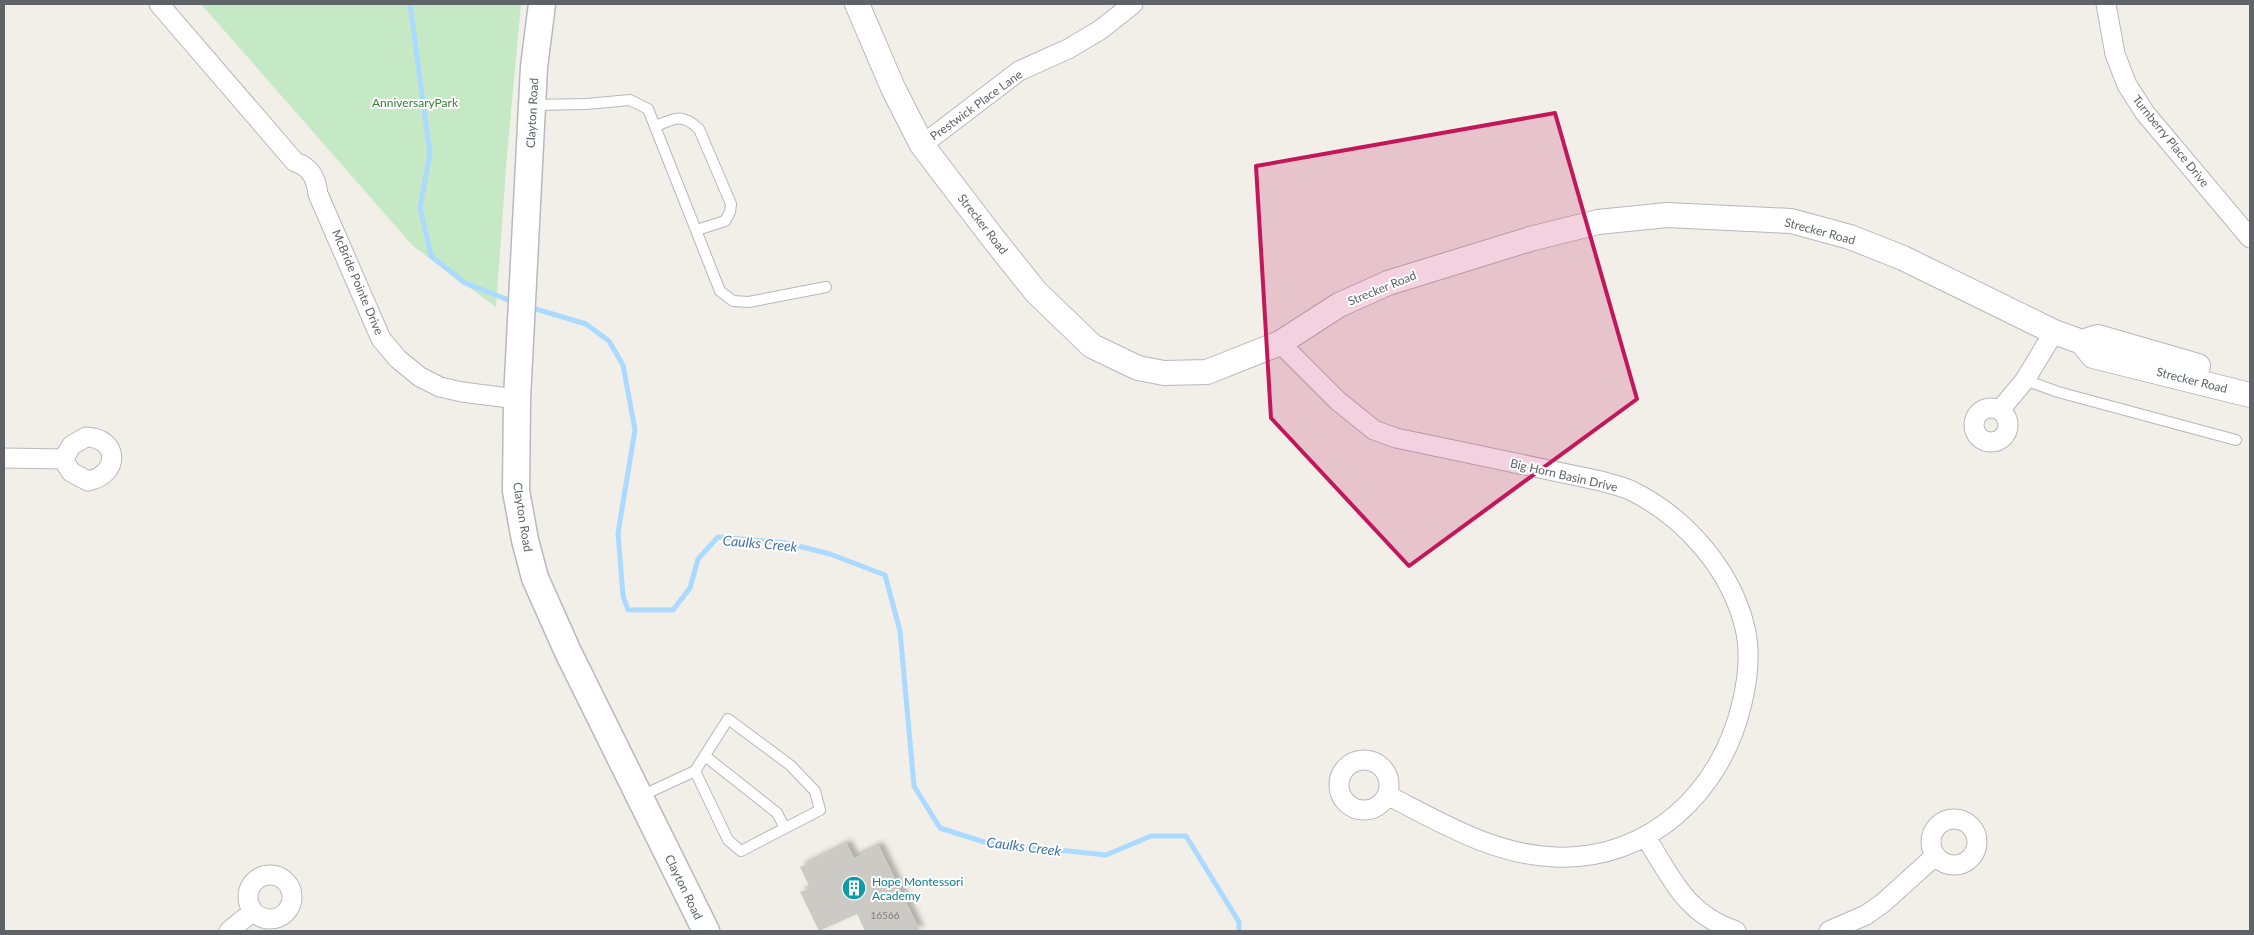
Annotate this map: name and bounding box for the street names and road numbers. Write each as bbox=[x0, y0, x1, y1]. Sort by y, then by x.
street label: Prestwick Place Lane bbox=[927, 66, 1025, 144]
street label: Clayton Road bbox=[523, 77, 541, 149]
street label: Turnberry Place Drive bbox=[2129, 92, 2213, 190]
street label: Strecker Road bbox=[955, 191, 1011, 257]
street label: Strecker Road bbox=[1783, 214, 1857, 248]
street label: McBride Pointe Drive bbox=[329, 227, 387, 337]
street label: Strecker Road bbox=[1346, 267, 1418, 309]
street label: Strecker Road bbox=[2155, 364, 2229, 396]
street label: Big Horn Basin Drive bbox=[1509, 455, 1619, 495]
street label: Clayton Road bbox=[510, 481, 536, 553]
street label: Clayton Road bbox=[662, 852, 706, 922]

